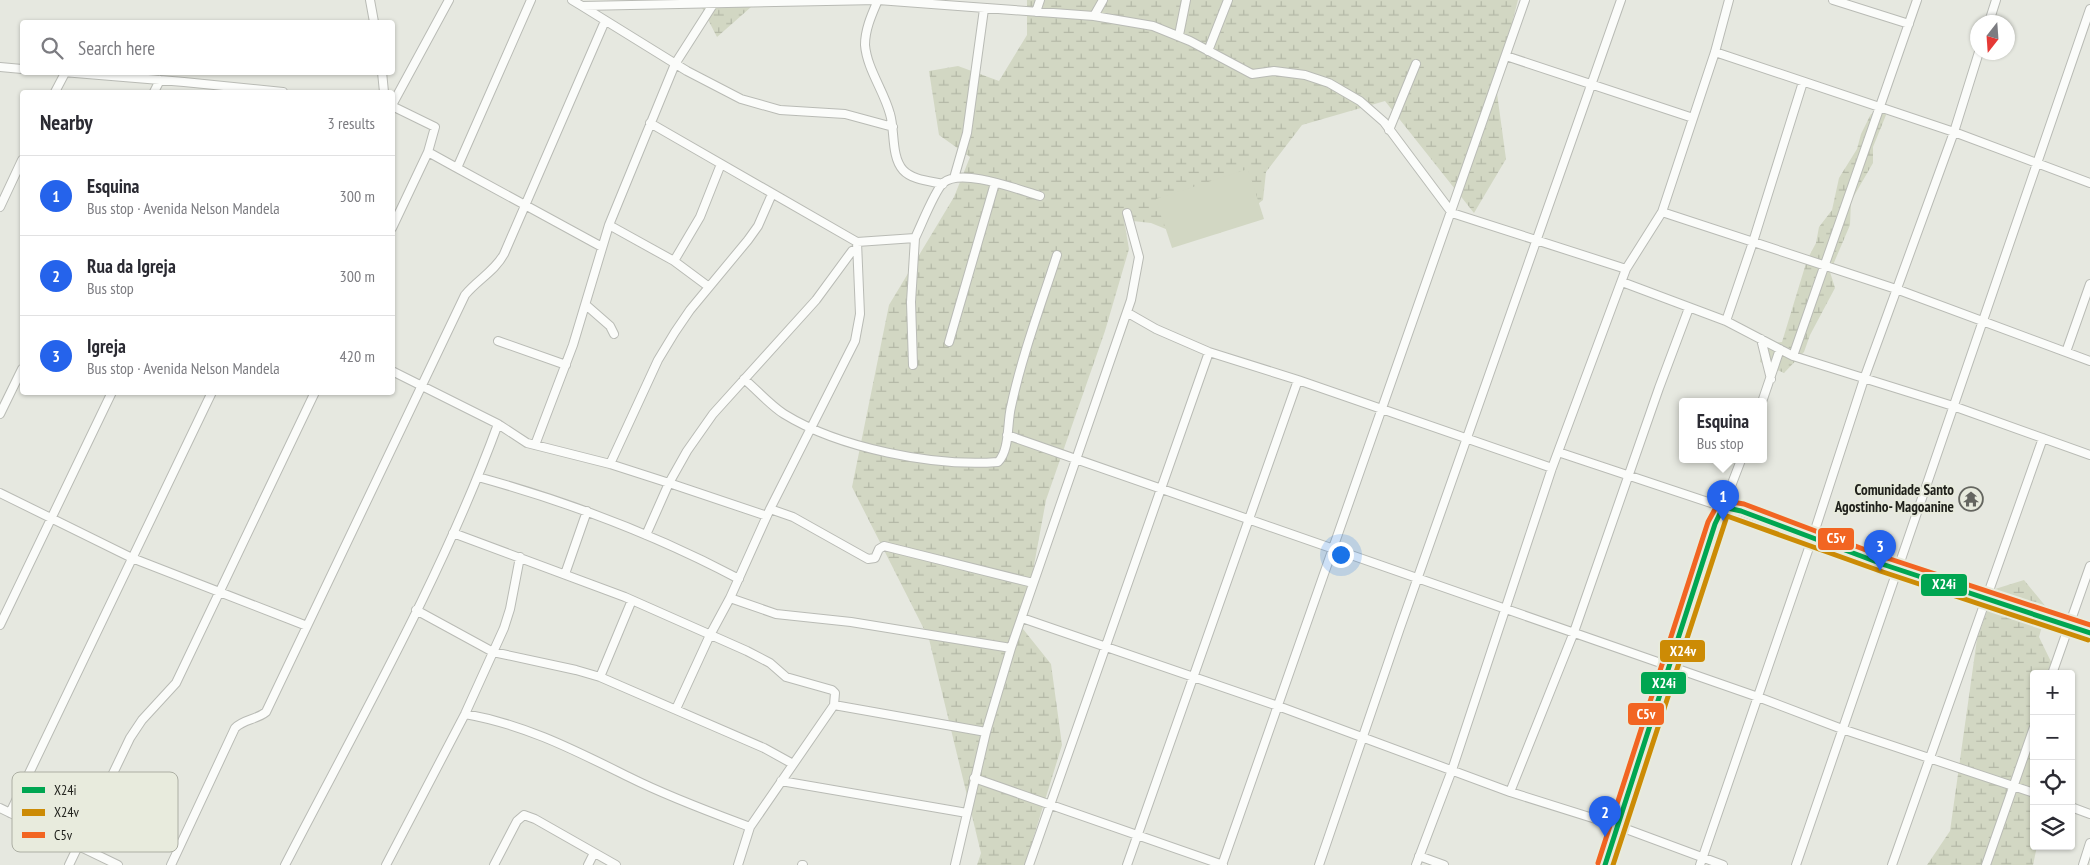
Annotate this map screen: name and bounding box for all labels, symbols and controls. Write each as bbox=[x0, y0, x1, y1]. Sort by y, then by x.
north arrow bbox=[1970, 15, 2015, 60]
search box bbox=[20, 20, 395, 75]
icon: search bbox=[38, 34, 66, 62]
text: Search here bbox=[78, 36, 155, 60]
text: Nearby bbox=[40, 109, 93, 136]
text: 3 results bbox=[328, 113, 375, 133]
text: Esquina bbox=[87, 174, 139, 198]
text: 1 bbox=[52, 186, 60, 206]
text: 300 m bbox=[340, 186, 375, 206]
text: Bus stop · Avenida Nelson Mandela bbox=[87, 198, 280, 218]
text: Rua da Igreja bbox=[87, 254, 176, 278]
text: 2 bbox=[52, 266, 60, 286]
text: 300 m bbox=[340, 266, 375, 286]
text: Bus stop bbox=[87, 278, 134, 298]
text: Igreja bbox=[87, 334, 126, 358]
text: 3 bbox=[52, 346, 60, 366]
text: 420 m bbox=[340, 346, 375, 366]
text: Bus stop · Avenida Nelson Mandela bbox=[87, 358, 280, 378]
popup bbox=[1679, 398, 1767, 463]
text: Esquina bbox=[1697, 409, 1749, 433]
text: Bus stop bbox=[1697, 433, 1744, 453]
pin: 1 bbox=[1707, 480, 1739, 521]
place label: Comunidade Santo Agostinho- Magoanine bbox=[1834, 480, 1954, 516]
temple icon: Comunidade Santo Agostinho- Magoanine bbox=[1958, 486, 1984, 512]
line badge: C5v bbox=[1817, 527, 1855, 551]
text: C5v bbox=[1827, 529, 1846, 547]
pin: 3 bbox=[1864, 530, 1896, 571]
your location bbox=[1328, 542, 1354, 568]
line badge: X24i bbox=[1920, 573, 1968, 597]
text: X24i bbox=[1932, 575, 1956, 593]
line badge: X24v bbox=[1659, 639, 1706, 663]
text: X24v bbox=[1670, 642, 1697, 660]
map controls bbox=[2030, 670, 2075, 850]
button: + bbox=[2030, 670, 2075, 715]
line badge: X24i bbox=[1640, 671, 1687, 695]
text: X24i bbox=[1652, 674, 1676, 692]
line badge: C5v bbox=[1627, 702, 1665, 726]
text: C5v bbox=[1637, 705, 1656, 723]
button: − bbox=[2030, 715, 2075, 760]
button: locate bbox=[2030, 760, 2075, 805]
legend bbox=[12, 772, 178, 852]
text: X24i bbox=[54, 781, 77, 799]
pin: 2 bbox=[1589, 796, 1621, 837]
text: X24v bbox=[54, 803, 80, 821]
button: layers bbox=[2030, 805, 2075, 850]
text: C5v bbox=[54, 826, 73, 844]

